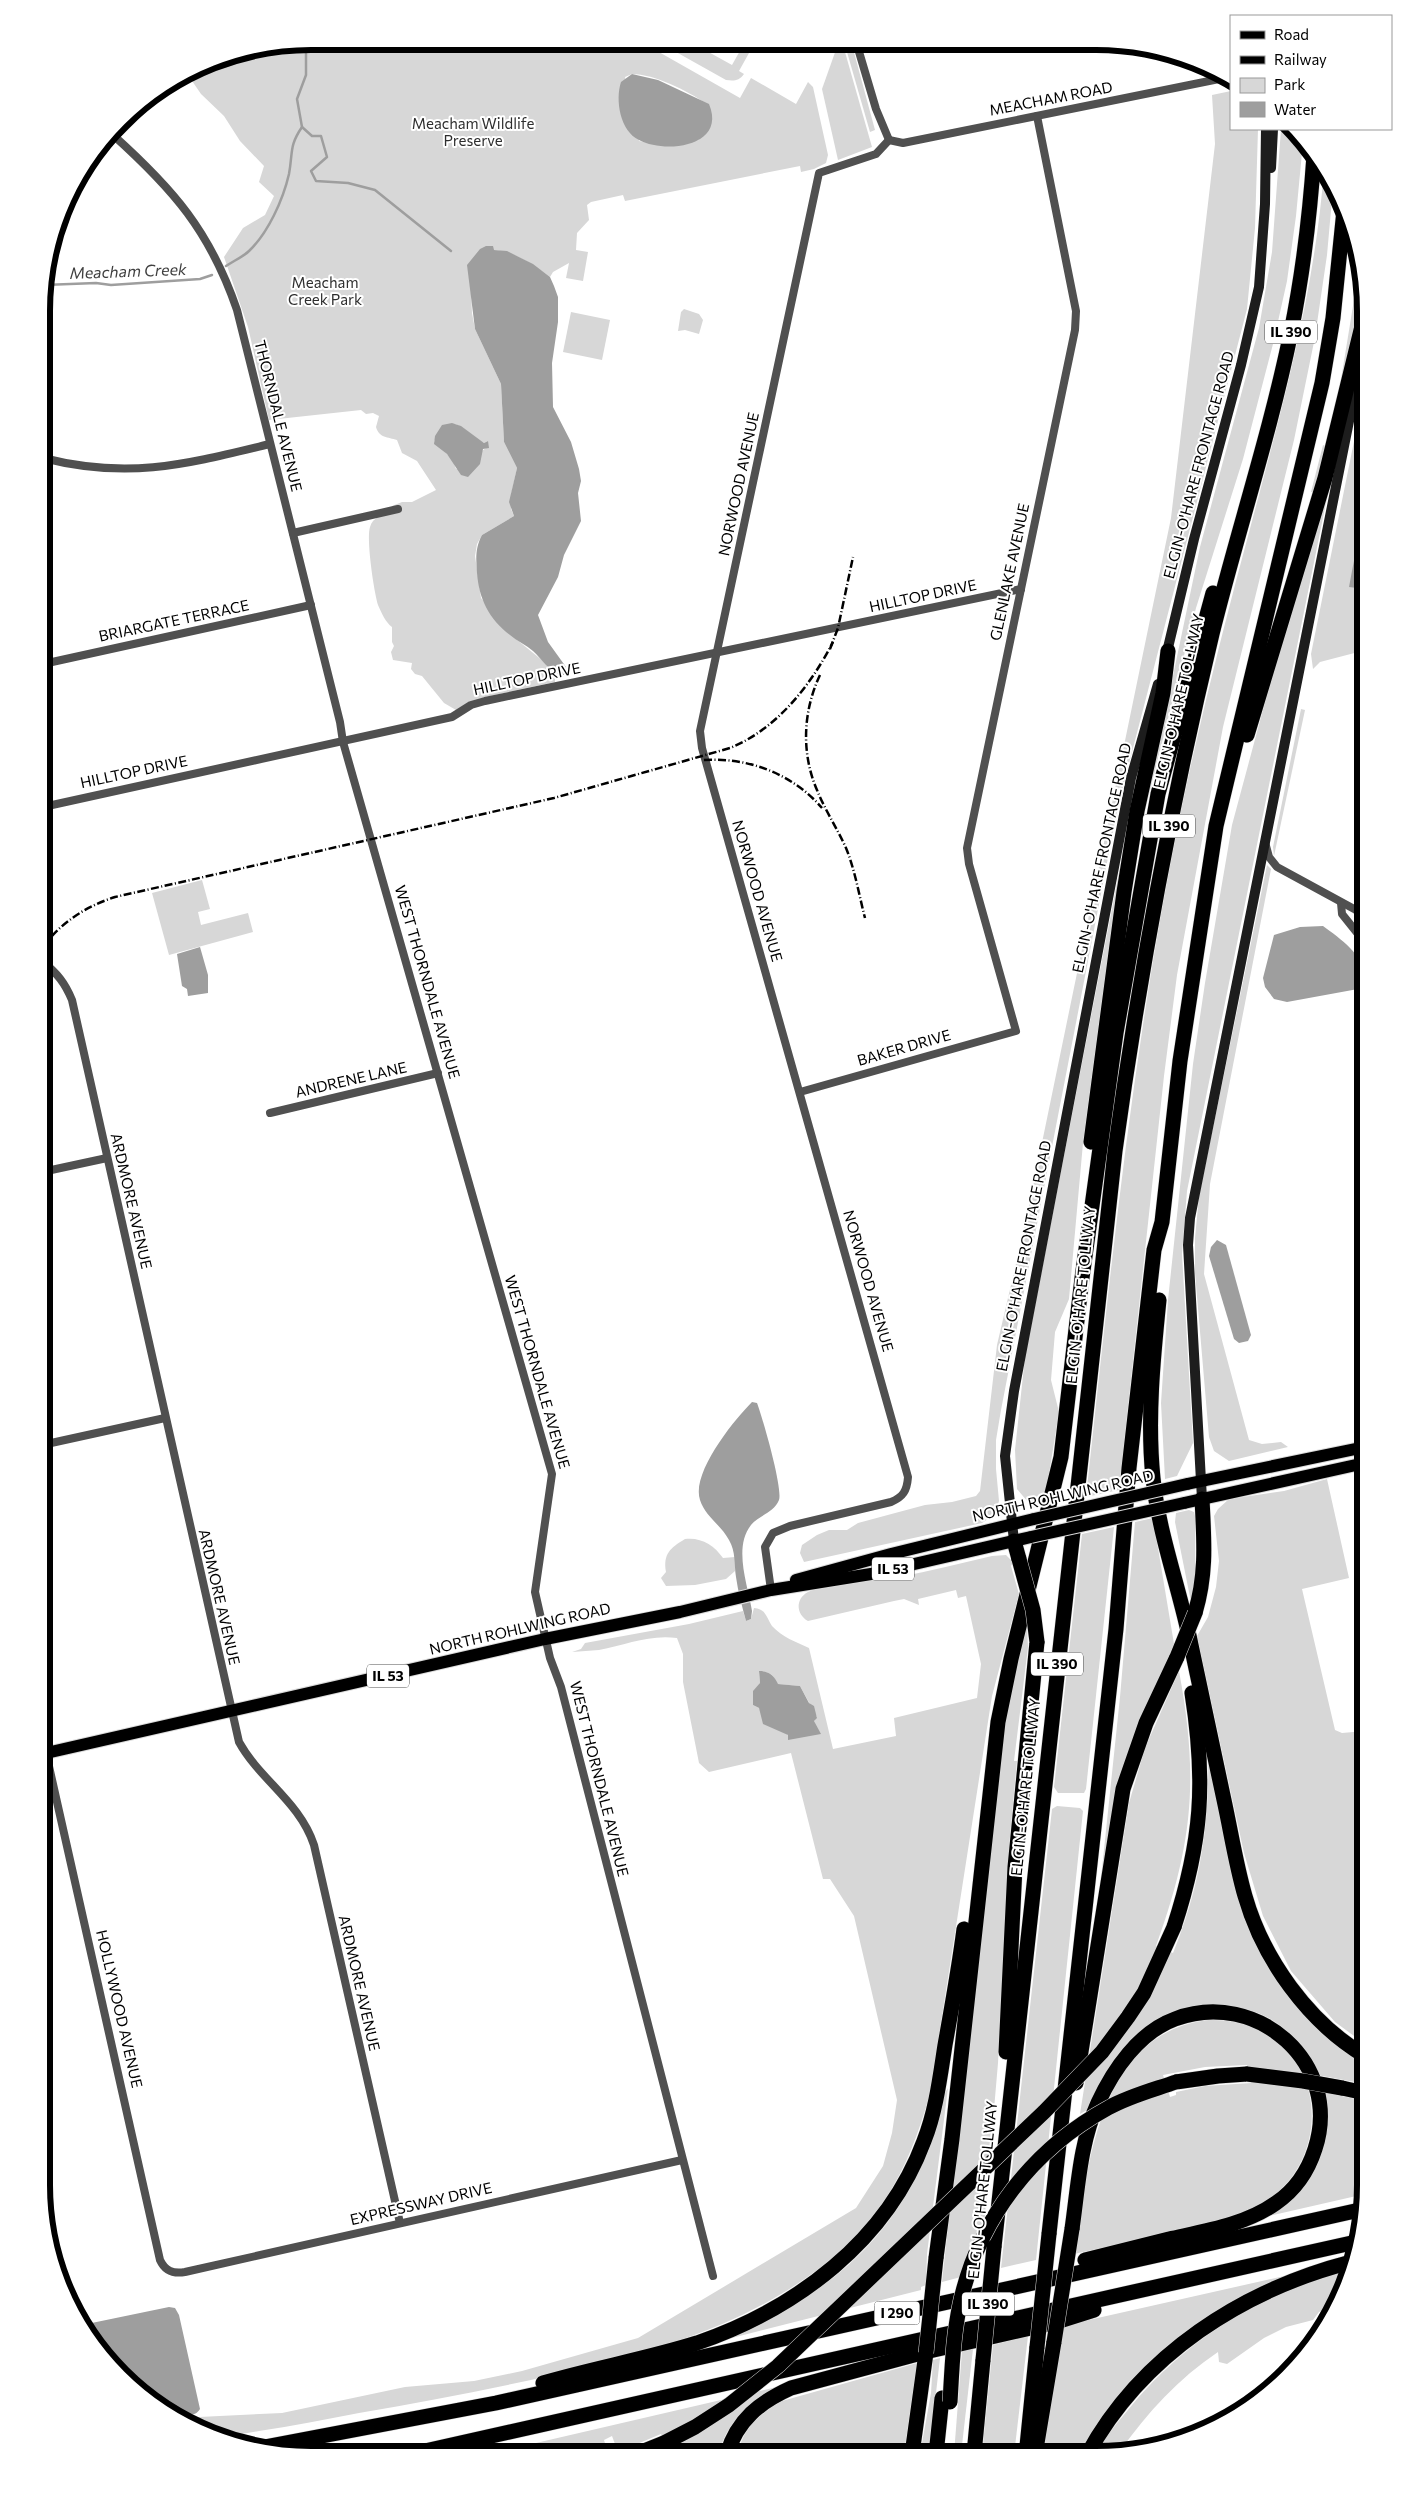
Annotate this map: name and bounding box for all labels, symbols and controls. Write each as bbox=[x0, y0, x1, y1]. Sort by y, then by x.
legend bbox=[1230, 15, 1392, 130]
text: Road bbox=[1274, 25, 1309, 43]
text: Railway bbox=[1274, 50, 1327, 68]
text: Park bbox=[1274, 75, 1305, 93]
street label: MEACHAM ROAD bbox=[988, 77, 1114, 119]
text: Water bbox=[1274, 100, 1316, 118]
park label: Meacham Wildlife Preserve bbox=[412, 114, 534, 149]
water label: Meacham Creek bbox=[69, 259, 187, 282]
park label: Meacham Creek Park bbox=[288, 273, 362, 308]
road number: IL 390 bbox=[1265, 321, 1317, 344]
street label: THORNDALE AVENUE bbox=[251, 338, 307, 493]
street label: ELGIN-O'HARE FRONTAGE ROAD bbox=[1159, 349, 1237, 580]
street label: NORWOOD AVENUE bbox=[714, 410, 762, 557]
street label: GLENLAKE AVENUE bbox=[986, 501, 1032, 642]
street label: HILLTOP DRIVE bbox=[867, 575, 978, 615]
street label: BRIARGATE TERRACE bbox=[97, 595, 251, 645]
street label: ELGIN-O'HARE TOLLWAY bbox=[1149, 611, 1207, 790]
street label: HILLTOP DRIVE bbox=[471, 658, 582, 698]
street label: ELGIN-O'HARE FRONTAGE ROAD bbox=[1068, 741, 1134, 974]
street label: HILLTOP DRIVE bbox=[78, 751, 189, 791]
road number: IL 390 bbox=[1143, 814, 1195, 838]
street label: NORWOOD AVENUE bbox=[729, 818, 787, 964]
street label: WEST THORNDALE AVENUE bbox=[392, 883, 464, 1081]
street label: BAKER DRIVE bbox=[855, 1025, 953, 1069]
street label: ANDRENE LANE bbox=[293, 1057, 408, 1101]
street label: ARDMORE AVENUE bbox=[108, 1131, 156, 1271]
street label: ELGIN-O'HARE FRONTAGE ROAD bbox=[992, 1139, 1054, 1373]
street label: ELGIN-O'HARE TOLLWAY bbox=[1062, 1205, 1098, 1385]
street label: NORWOOD AVENUE bbox=[840, 1208, 898, 1354]
street label: WEST THORNDALE AVENUE bbox=[502, 1273, 574, 1471]
street label: NORTH ROHLWING ROAD bbox=[970, 1465, 1155, 1525]
street label: ARDMORE AVENUE bbox=[196, 1527, 244, 1667]
road number: IL 53 bbox=[872, 1558, 914, 1580]
street label: NORTH ROHLWING ROAD bbox=[427, 1598, 612, 1658]
road number: IL 390 bbox=[1031, 1652, 1083, 1676]
road number: IL 53 bbox=[367, 1664, 409, 1688]
street label: WEST THORNDALE AVENUE bbox=[567, 1679, 633, 1878]
street label: ELGIN-O'HARE TOLLWAY bbox=[1007, 1697, 1043, 1877]
street label: ARDMORE AVENUE bbox=[336, 1913, 384, 2053]
street label: HOLLYWOOD AVENUE bbox=[93, 1928, 147, 2090]
street label: ELGIN-O'HARE TOLLWAY bbox=[964, 2100, 1000, 2280]
street label: EXPRESSWAY DRIVE bbox=[348, 2178, 494, 2228]
road number: IL 390 bbox=[962, 2292, 1014, 2316]
road number: I 290 bbox=[874, 2302, 920, 2324]

